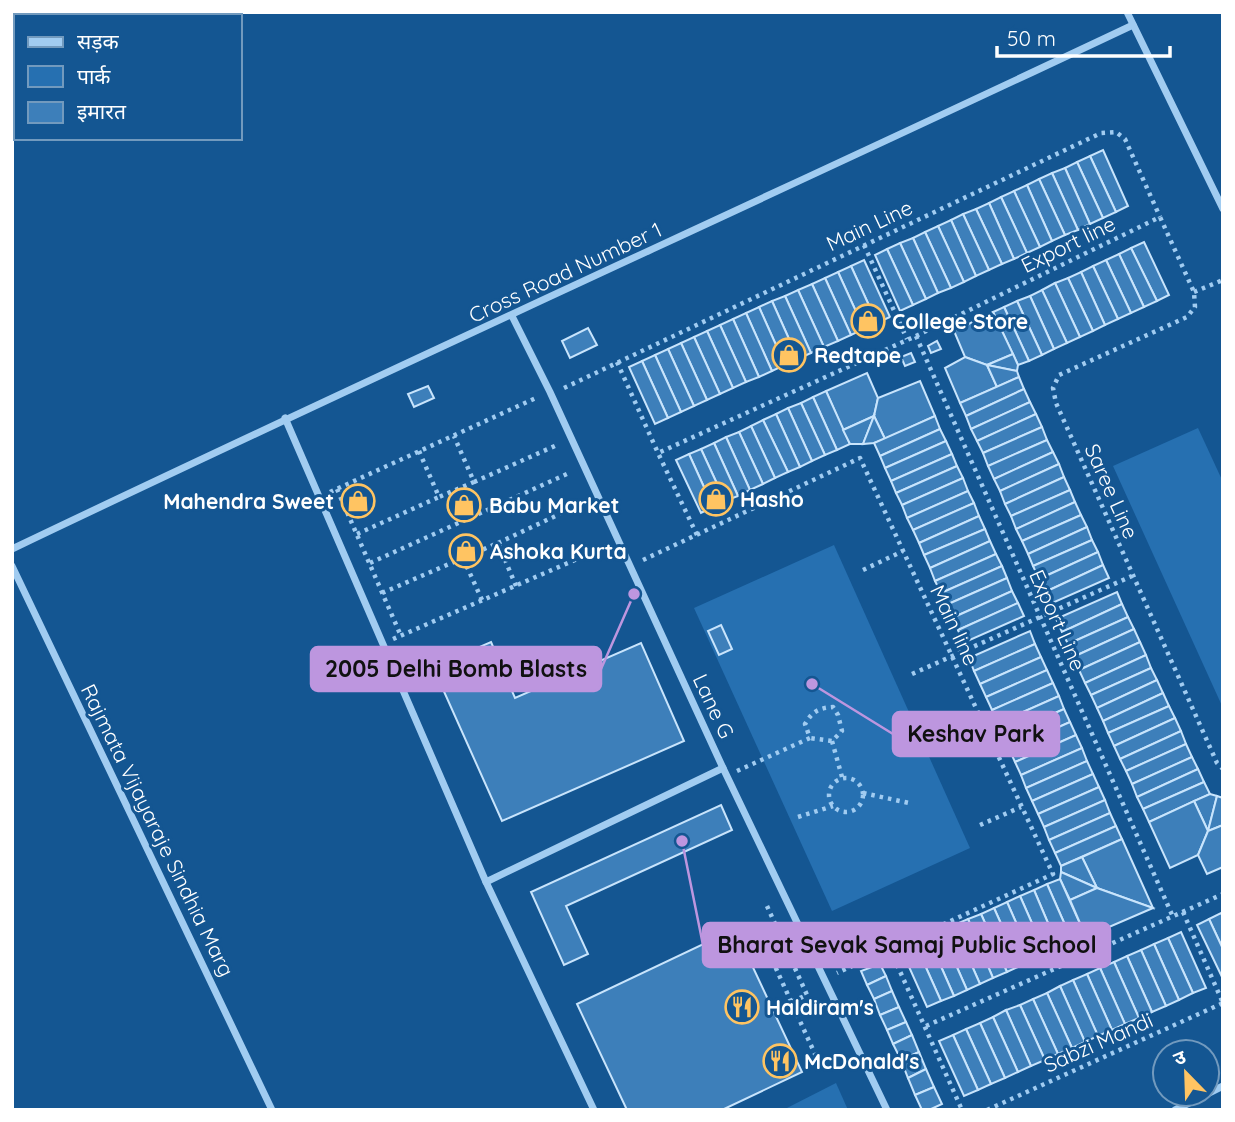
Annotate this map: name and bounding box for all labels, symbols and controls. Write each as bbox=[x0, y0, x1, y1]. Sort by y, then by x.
legend bbox=[14, 14, 242, 140]
scale bar bbox=[997, 14, 1170, 58]
text: 50 m bbox=[1007, 25, 1056, 51]
text: सड़क bbox=[77, 28, 119, 54]
text: पार्क bbox=[77, 63, 111, 89]
text: इमारत bbox=[77, 98, 127, 124]
street label: Main Line bbox=[822, 194, 916, 256]
street label: Export line bbox=[1017, 210, 1119, 278]
street label: Cross Road Number 1 bbox=[464, 216, 666, 328]
shop icon: College Store bbox=[849, 302, 887, 340]
place label: College Store bbox=[892, 308, 1028, 334]
shop icon: Redtape bbox=[770, 336, 808, 374]
place label: Redtape bbox=[814, 342, 901, 368]
street label: Saree Line bbox=[1080, 439, 1144, 543]
shop icon: Hasho bbox=[697, 480, 735, 518]
shop icon: Mahendra Sweet bbox=[339, 482, 377, 520]
shop icon: Babu Market bbox=[445, 486, 483, 524]
place label: Hasho bbox=[740, 486, 804, 512]
place label: Mahendra Sweet bbox=[163, 488, 334, 514]
place label: Babu Market bbox=[489, 492, 619, 518]
shop icon: Ashoka Kurta bbox=[447, 532, 485, 570]
place label: Ashoka Kurta bbox=[490, 538, 627, 564]
street label: Export Line bbox=[1024, 565, 1092, 675]
street label: Main line bbox=[925, 581, 985, 669]
callout: 2005 Delhi Bomb Blasts bbox=[311, 647, 601, 691]
text: 2005 Delhi Bomb Blasts bbox=[325, 654, 587, 683]
street label: Lane G bbox=[688, 670, 740, 742]
street label: Rajmata Vijayaraje Sindhia Marg bbox=[76, 679, 240, 981]
callout: Keshav Park bbox=[893, 712, 1059, 756]
text: Keshav Park bbox=[907, 719, 1045, 748]
callout: Bharat Sevak Samaj Public School bbox=[703, 923, 1110, 967]
text: Bharat Sevak Samaj Public School bbox=[717, 930, 1097, 959]
restaurant icon: Haldiram's bbox=[723, 988, 761, 1026]
place label: Haldiram's bbox=[766, 994, 874, 1020]
street label: Sabzi Mandi bbox=[1039, 1006, 1157, 1078]
north arrow bbox=[1151, 1038, 1221, 1108]
restaurant icon: McDonald's bbox=[761, 1042, 799, 1080]
text: उ bbox=[1170, 1044, 1190, 1071]
place label: McDonald's bbox=[804, 1048, 919, 1074]

